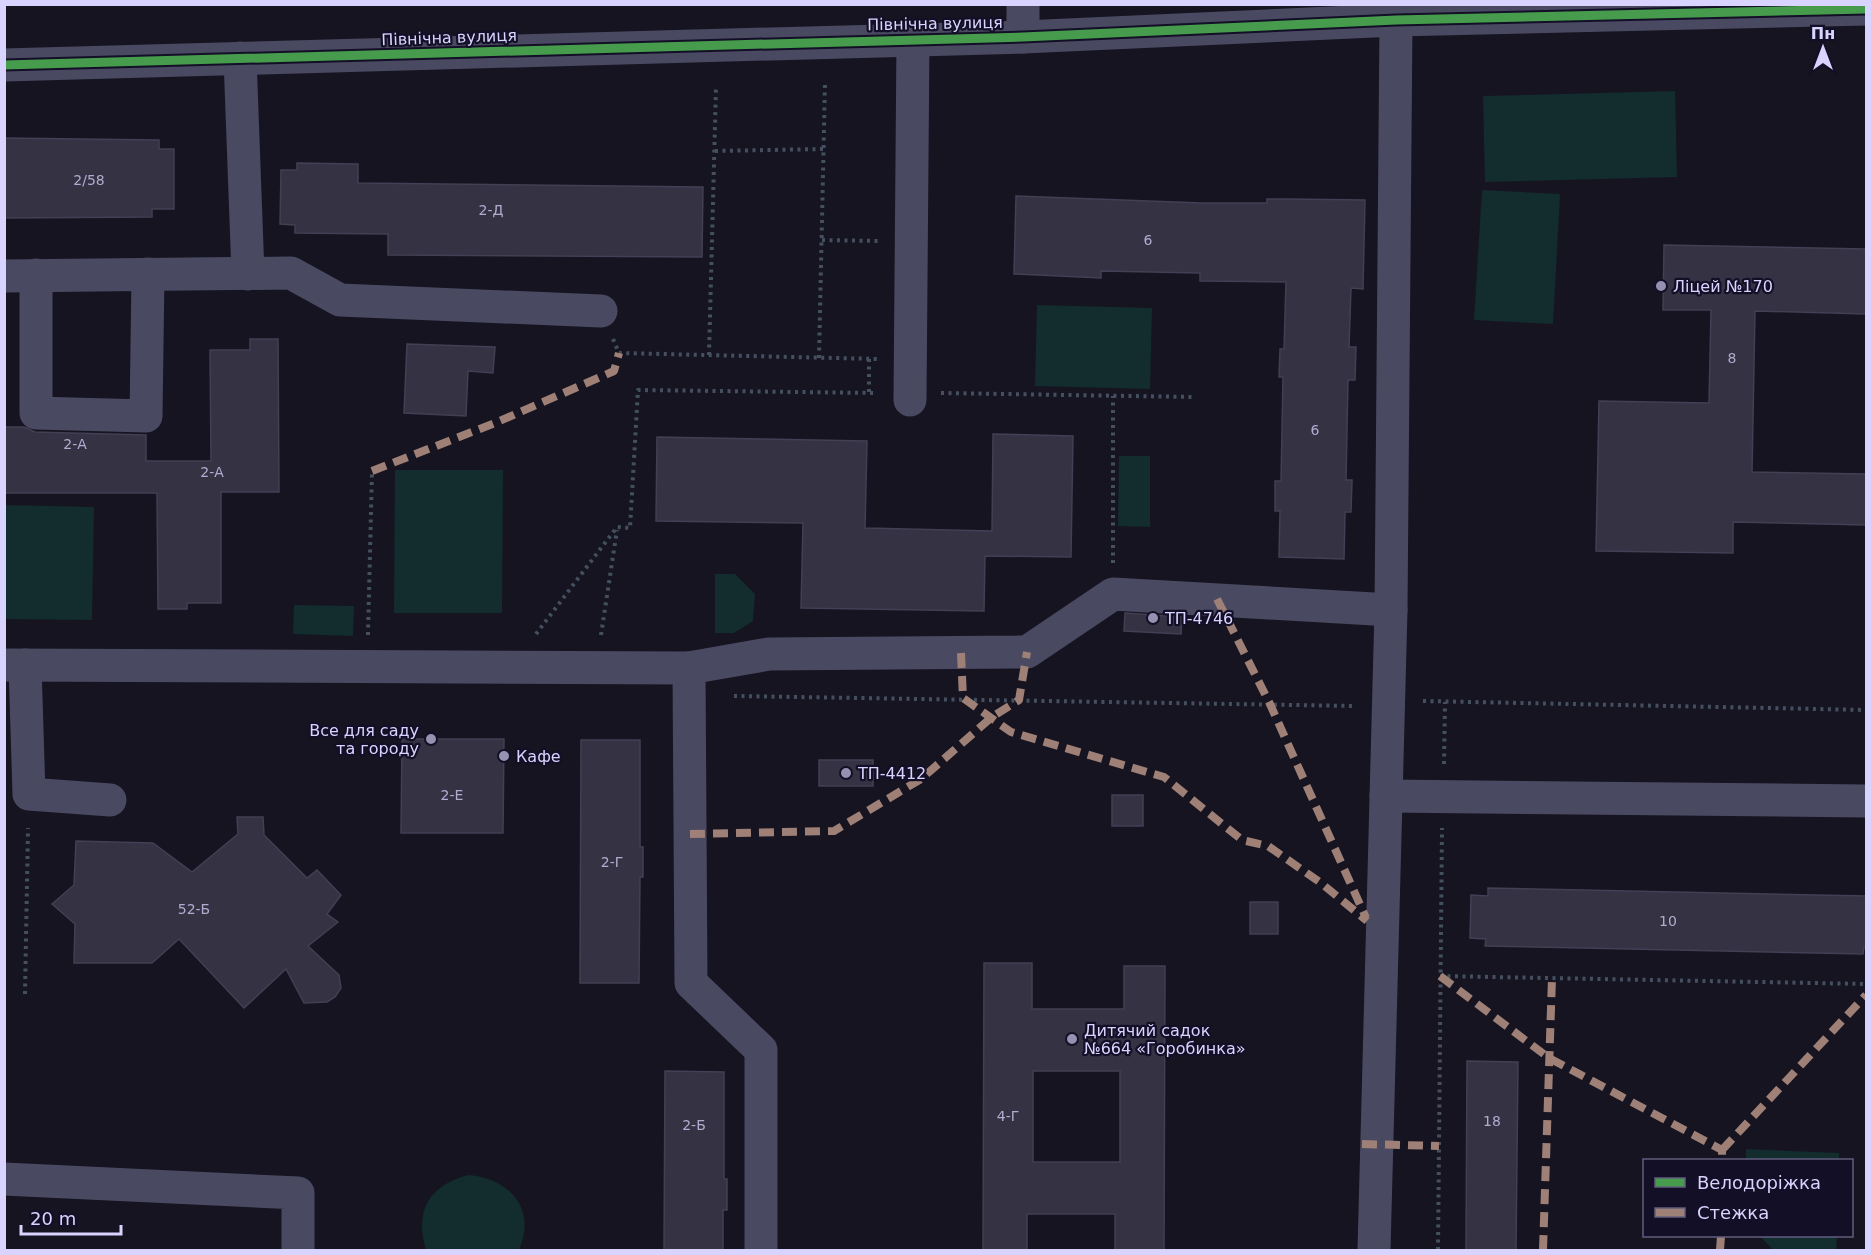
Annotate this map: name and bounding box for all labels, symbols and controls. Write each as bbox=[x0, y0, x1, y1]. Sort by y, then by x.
street label: Північна вулиця bbox=[867, 13, 1003, 34]
north arrow bbox=[1793, 18, 1853, 78]
text: Пн bbox=[1811, 24, 1835, 43]
street label: Північна вулиця bbox=[381, 26, 517, 49]
house number: 2/58 bbox=[73, 172, 105, 188]
house number: 2-Д bbox=[479, 202, 504, 218]
house number: 6 bbox=[1144, 232, 1153, 248]
place label: Ліцей №170 bbox=[1673, 277, 1773, 296]
marker: Ліцей №170 bbox=[1654, 279, 1668, 293]
house number: 8 bbox=[1728, 350, 1736, 366]
house number: 6 bbox=[1311, 422, 1320, 438]
house number: 2-А bbox=[63, 436, 87, 452]
house number: 2-А bbox=[200, 464, 224, 480]
place label: ТП-4746 bbox=[1164, 609, 1233, 628]
marker: ТП-4746 bbox=[1146, 611, 1160, 625]
place label: Все для саду та городу bbox=[309, 721, 419, 758]
marker: Все для саду та городу bbox=[424, 732, 438, 746]
place label: Кафе bbox=[516, 747, 561, 766]
marker: Кафе bbox=[497, 749, 511, 763]
place label: ТП-4412 bbox=[857, 764, 926, 783]
marker: ТП-4412 bbox=[839, 766, 853, 780]
house number: 2-Е bbox=[441, 787, 463, 803]
house number: 2-Г bbox=[601, 854, 623, 870]
house number: 52-Б bbox=[178, 901, 210, 917]
house number: 10 bbox=[1659, 913, 1677, 929]
place label: Дитячий садок №664 «Горобинка» bbox=[1084, 1021, 1246, 1058]
marker: Дитячий садок №664 «Горобинка» bbox=[1065, 1032, 1079, 1046]
house number: 4-Г bbox=[997, 1108, 1019, 1124]
house number: 18 bbox=[1483, 1113, 1501, 1129]
house number: 2-Б bbox=[682, 1117, 706, 1133]
legend bbox=[1643, 1159, 1853, 1237]
text: Велодоріжка bbox=[1697, 1172, 1821, 1193]
scale bar bbox=[21, 1198, 122, 1236]
text: Стежка bbox=[1697, 1202, 1769, 1223]
text: 20 m bbox=[30, 1208, 76, 1229]

